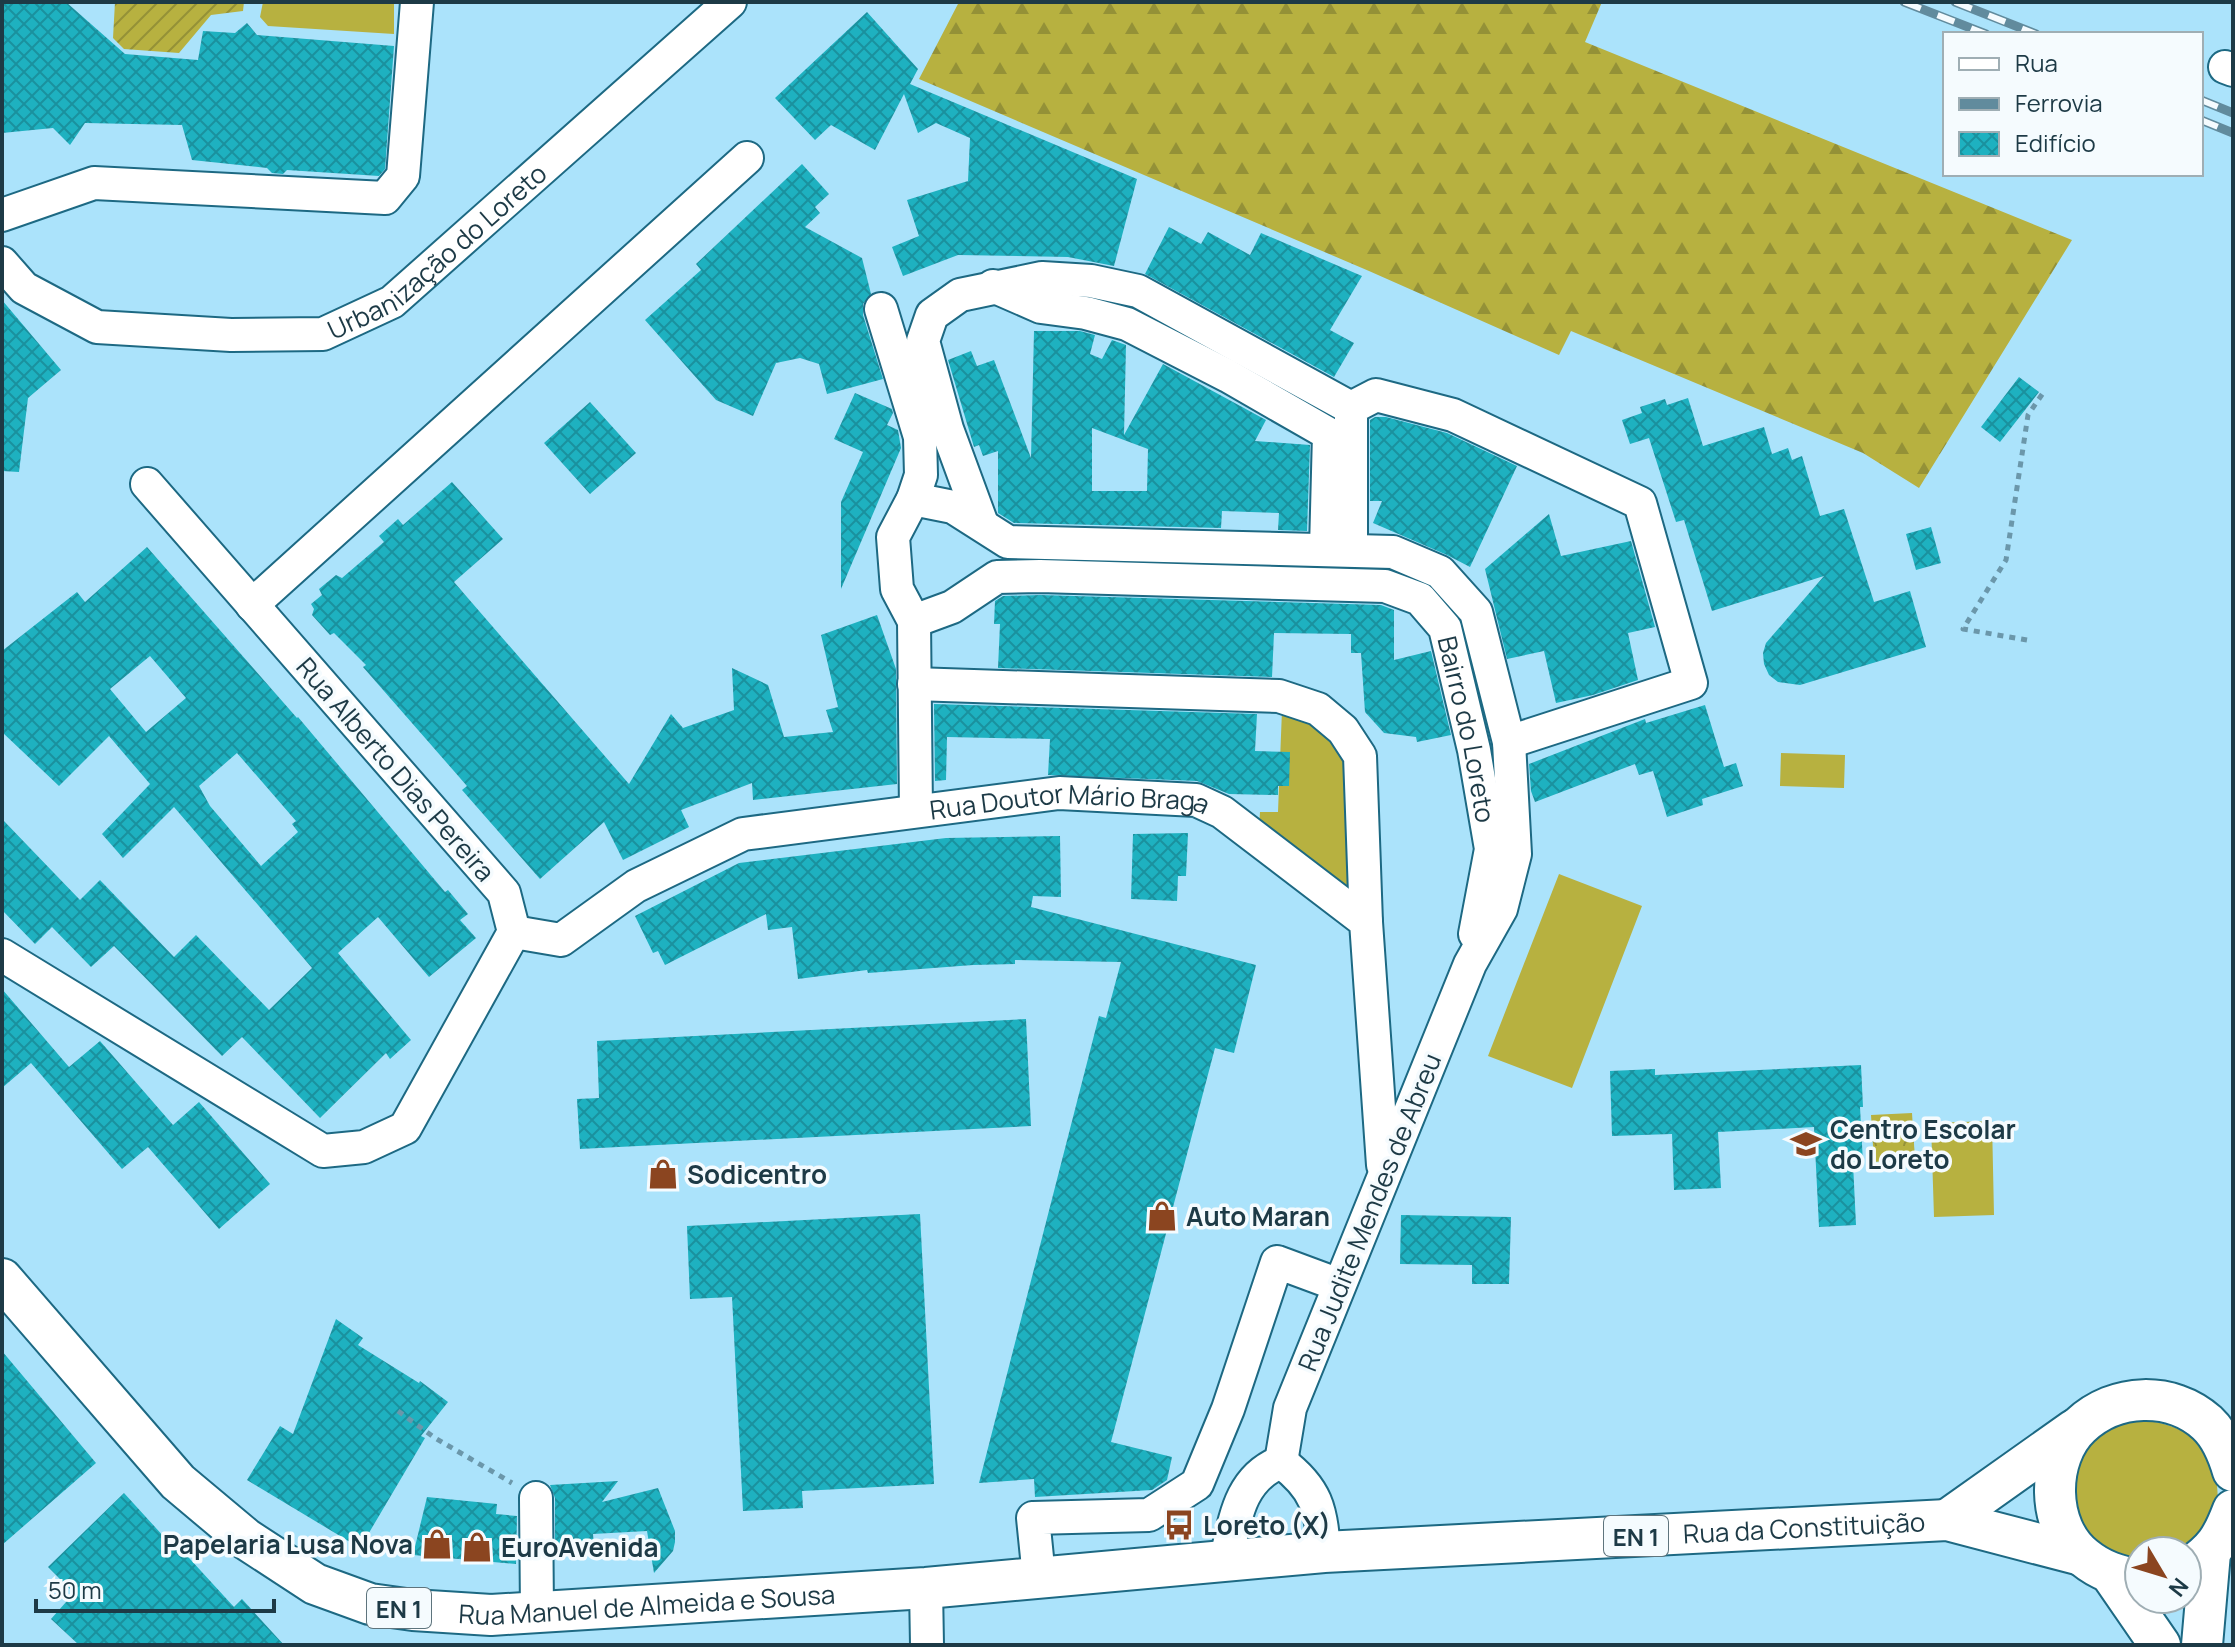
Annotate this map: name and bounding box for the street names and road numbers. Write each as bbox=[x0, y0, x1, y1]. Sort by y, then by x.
street label: Urbanização do Loreto bbox=[321, 155, 554, 348]
street label: Bairro do Loreto bbox=[1430, 632, 1504, 825]
street label: Rua Alberto Dias Pereira bbox=[289, 649, 503, 889]
street label: Rua Doutor Mário Braga bbox=[927, 775, 1216, 828]
street label: Rua Judite Mendes de Abreu bbox=[1289, 1048, 1449, 1376]
street label: Rua da Constituição bbox=[1682, 1503, 1926, 1552]
road number: EN 1 bbox=[1604, 1516, 1668, 1556]
street label: Rua Manuel de Almeida e Sousa bbox=[457, 1576, 836, 1633]
road number: EN 1 bbox=[367, 1588, 431, 1628]

